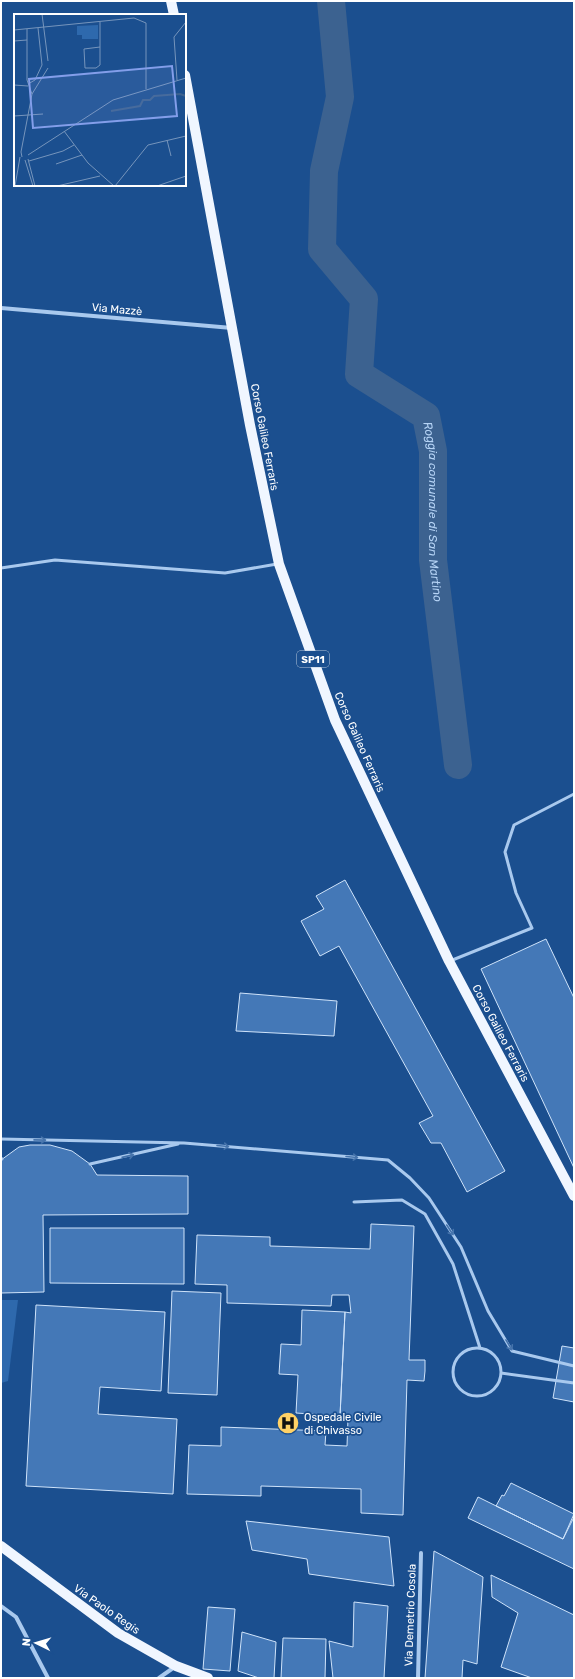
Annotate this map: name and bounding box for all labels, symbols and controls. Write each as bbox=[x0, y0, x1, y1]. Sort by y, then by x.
inset map bbox=[14, 14, 186, 186]
street label: Via Mazzè bbox=[91, 301, 143, 318]
street label: Corso Galileo Ferraris bbox=[248, 383, 281, 492]
water label: Roggia comunale di San Martino bbox=[420, 420, 445, 603]
road number: SP11 bbox=[297, 651, 329, 667]
street label: Corso Galileo Ferraris bbox=[332, 690, 388, 795]
street label: Corso Galileo Ferraris bbox=[469, 982, 532, 1084]
one-way arrow bbox=[33, 1136, 46, 1144]
one-way arrow bbox=[216, 1142, 229, 1150]
one-way arrow bbox=[122, 1151, 135, 1159]
one-way arrow bbox=[345, 1153, 358, 1160]
one-way arrow bbox=[446, 1224, 454, 1235]
one-way arrow bbox=[505, 1339, 513, 1351]
hospital icon: Ospedale Civile di Chivasso bbox=[275, 1410, 301, 1436]
place label: Ospedale Civile di Chivasso bbox=[304, 1411, 382, 1437]
street label: Via Demetrio Cosola bbox=[402, 1563, 419, 1667]
street label: Via Paolo Regis bbox=[71, 1582, 143, 1637]
north arrow bbox=[16, 1623, 56, 1663]
text: N bbox=[20, 1638, 33, 1647]

